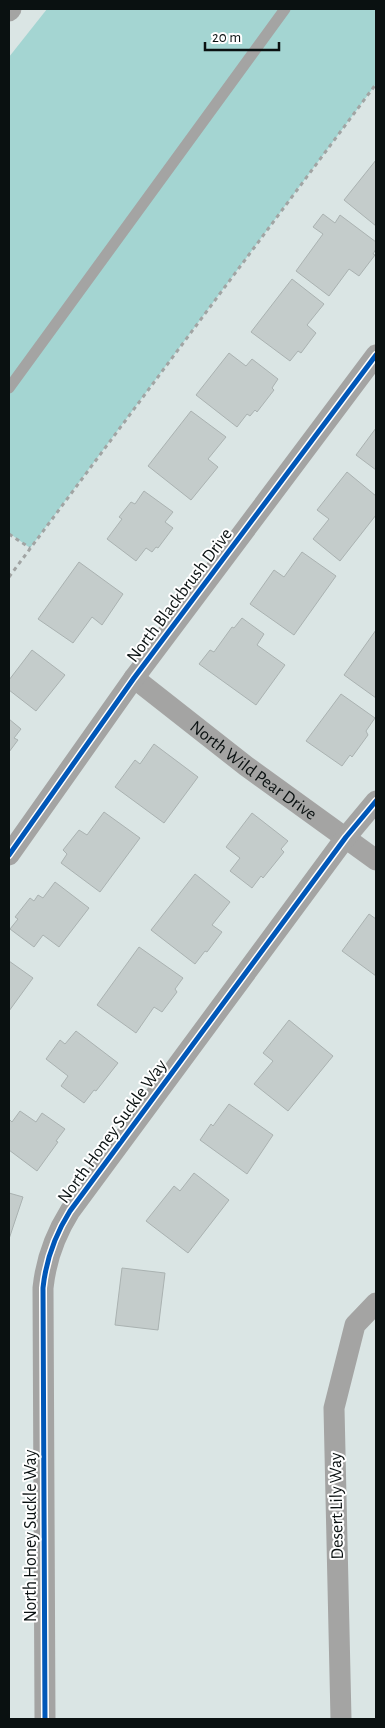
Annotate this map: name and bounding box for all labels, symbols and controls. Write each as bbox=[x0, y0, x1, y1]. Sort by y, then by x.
scale bar bbox=[205, 20, 279, 52]
text: 20 m bbox=[212, 30, 241, 45]
street label: North Blackbrush Drive bbox=[124, 525, 236, 666]
street label: North Wild Pear Drive bbox=[186, 718, 320, 824]
street label: North Honey Suckle Way bbox=[55, 1056, 171, 1207]
street label: North Honey Suckle Way bbox=[22, 1449, 40, 1622]
street label: Desert Lily Way bbox=[327, 1452, 347, 1560]

